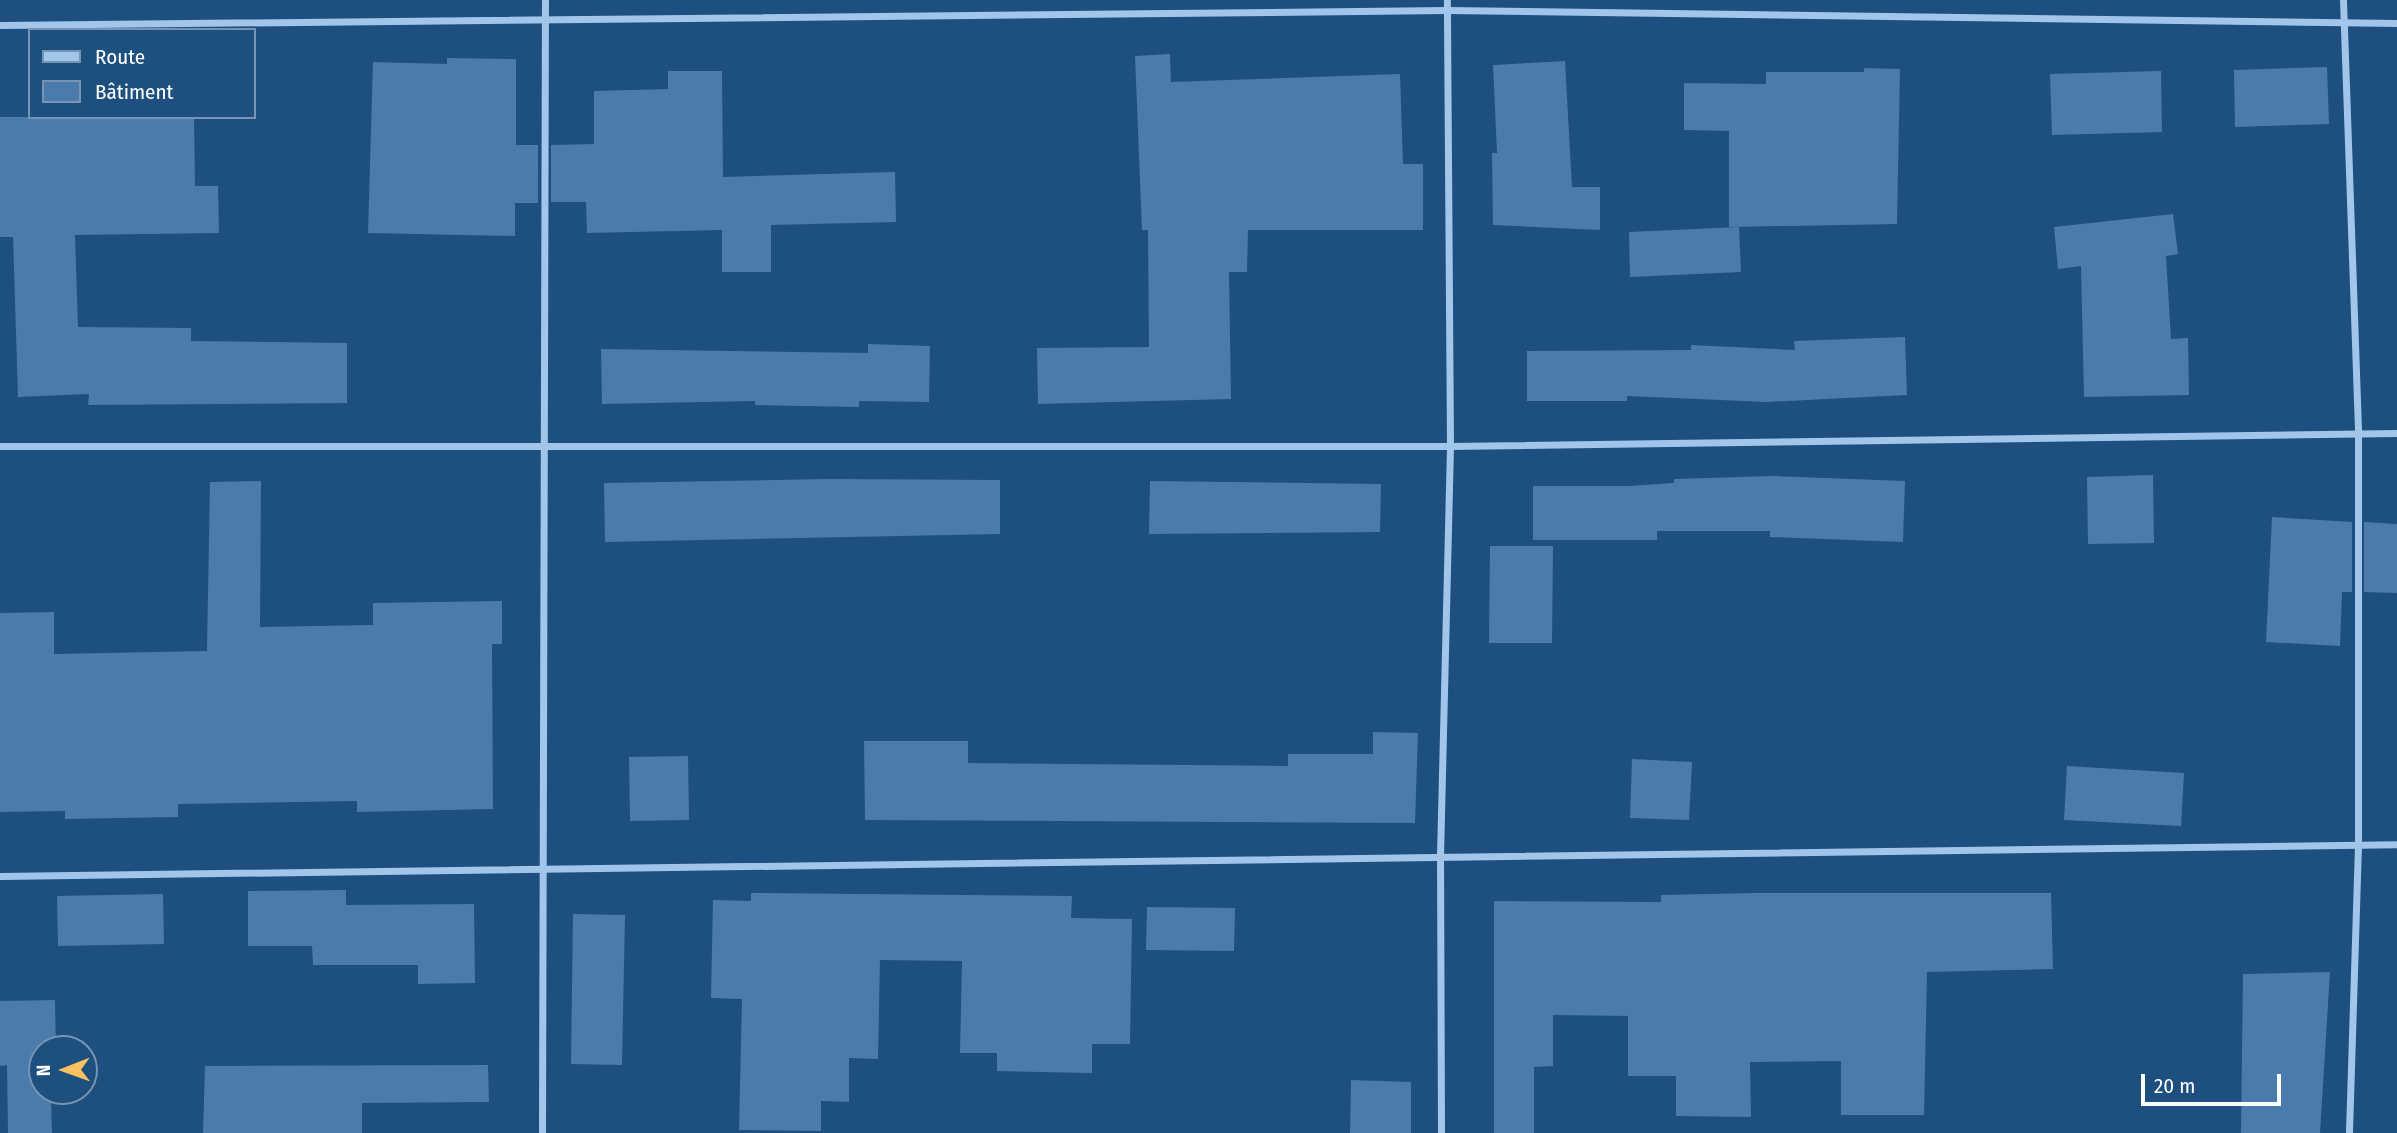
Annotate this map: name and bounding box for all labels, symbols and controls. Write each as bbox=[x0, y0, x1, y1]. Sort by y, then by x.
legend bbox=[28, 28, 256, 119]
text: Route bbox=[95, 44, 145, 70]
text: Bâtiment bbox=[95, 79, 173, 105]
north arrow bbox=[28, 1035, 98, 1105]
scale bar bbox=[2145, 1060, 2285, 1104]
text: N bbox=[32, 1064, 55, 1076]
text: 20 m bbox=[2154, 1073, 2195, 1099]

